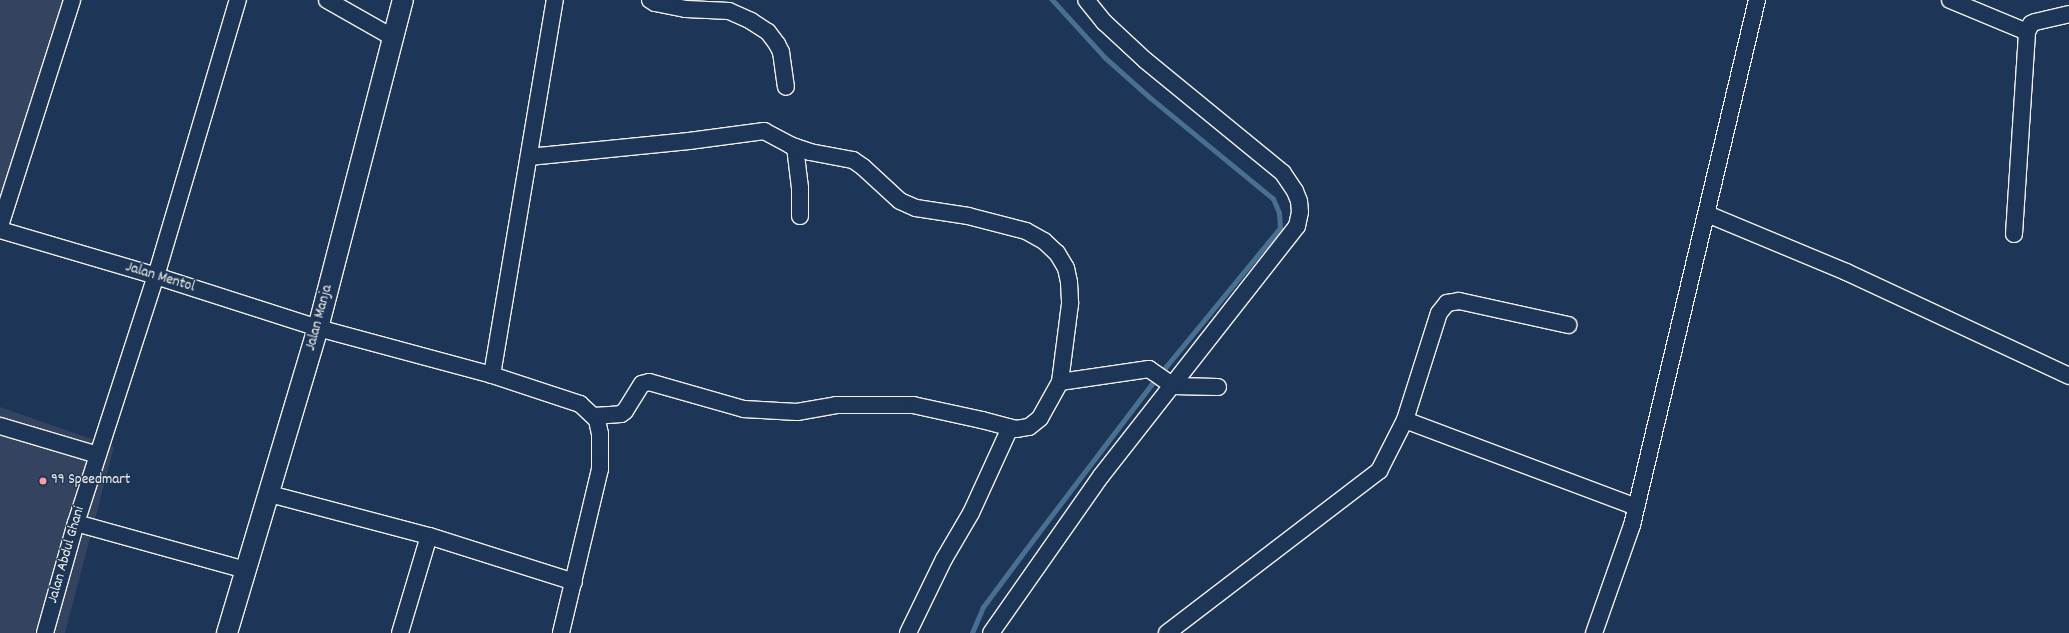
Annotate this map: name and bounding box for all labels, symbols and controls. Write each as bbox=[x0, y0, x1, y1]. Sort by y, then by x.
street label: Jalan Mentol bbox=[123, 259, 197, 297]
street label: Jalan Manja bbox=[303, 283, 337, 353]
place label: 99 Speedmart bbox=[51, 472, 130, 490]
marker: 99 Speedmart bbox=[38, 476, 48, 486]
street label: Jalan Abdul Ghani bbox=[45, 505, 89, 605]

